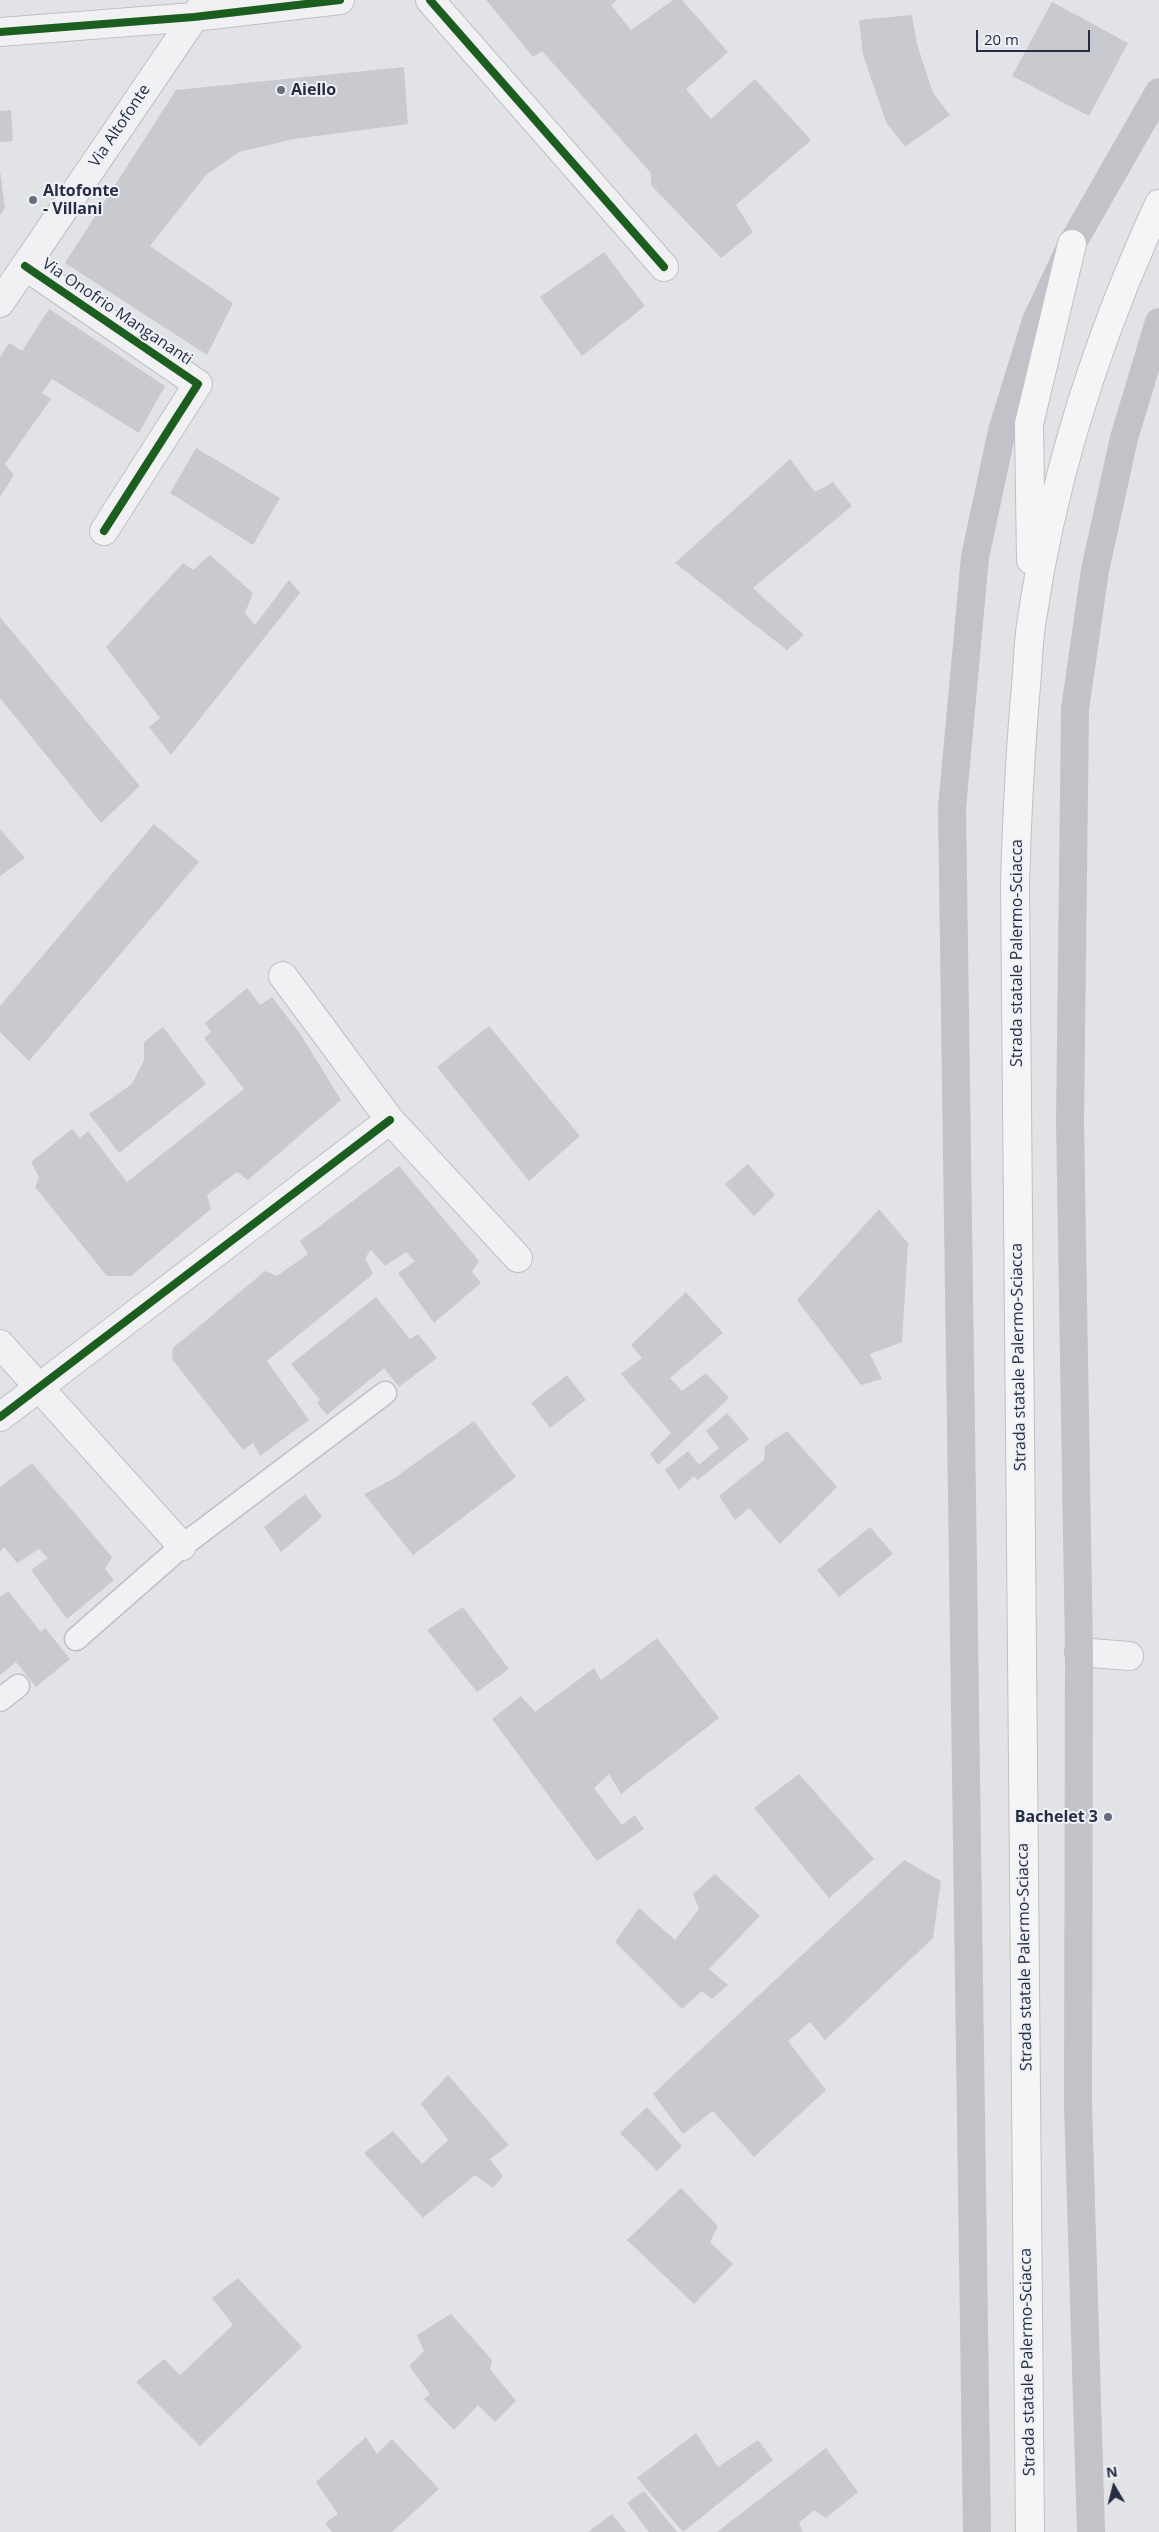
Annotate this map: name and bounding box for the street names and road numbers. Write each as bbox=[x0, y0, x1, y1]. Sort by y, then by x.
street label: Via Altofonte bbox=[85, 81, 155, 171]
street label: Via Onofrio Mangananti bbox=[38, 255, 196, 369]
street label: Strada statale Palermo-Sciacca bbox=[1007, 839, 1027, 1067]
street label: Strada statale Palermo-Sciacca bbox=[1007, 1243, 1031, 1471]
street label: Strada statale Palermo-Sciacca bbox=[1013, 1843, 1037, 2071]
street label: Strada statale Palermo-Sciacca bbox=[1016, 2248, 1040, 2476]

